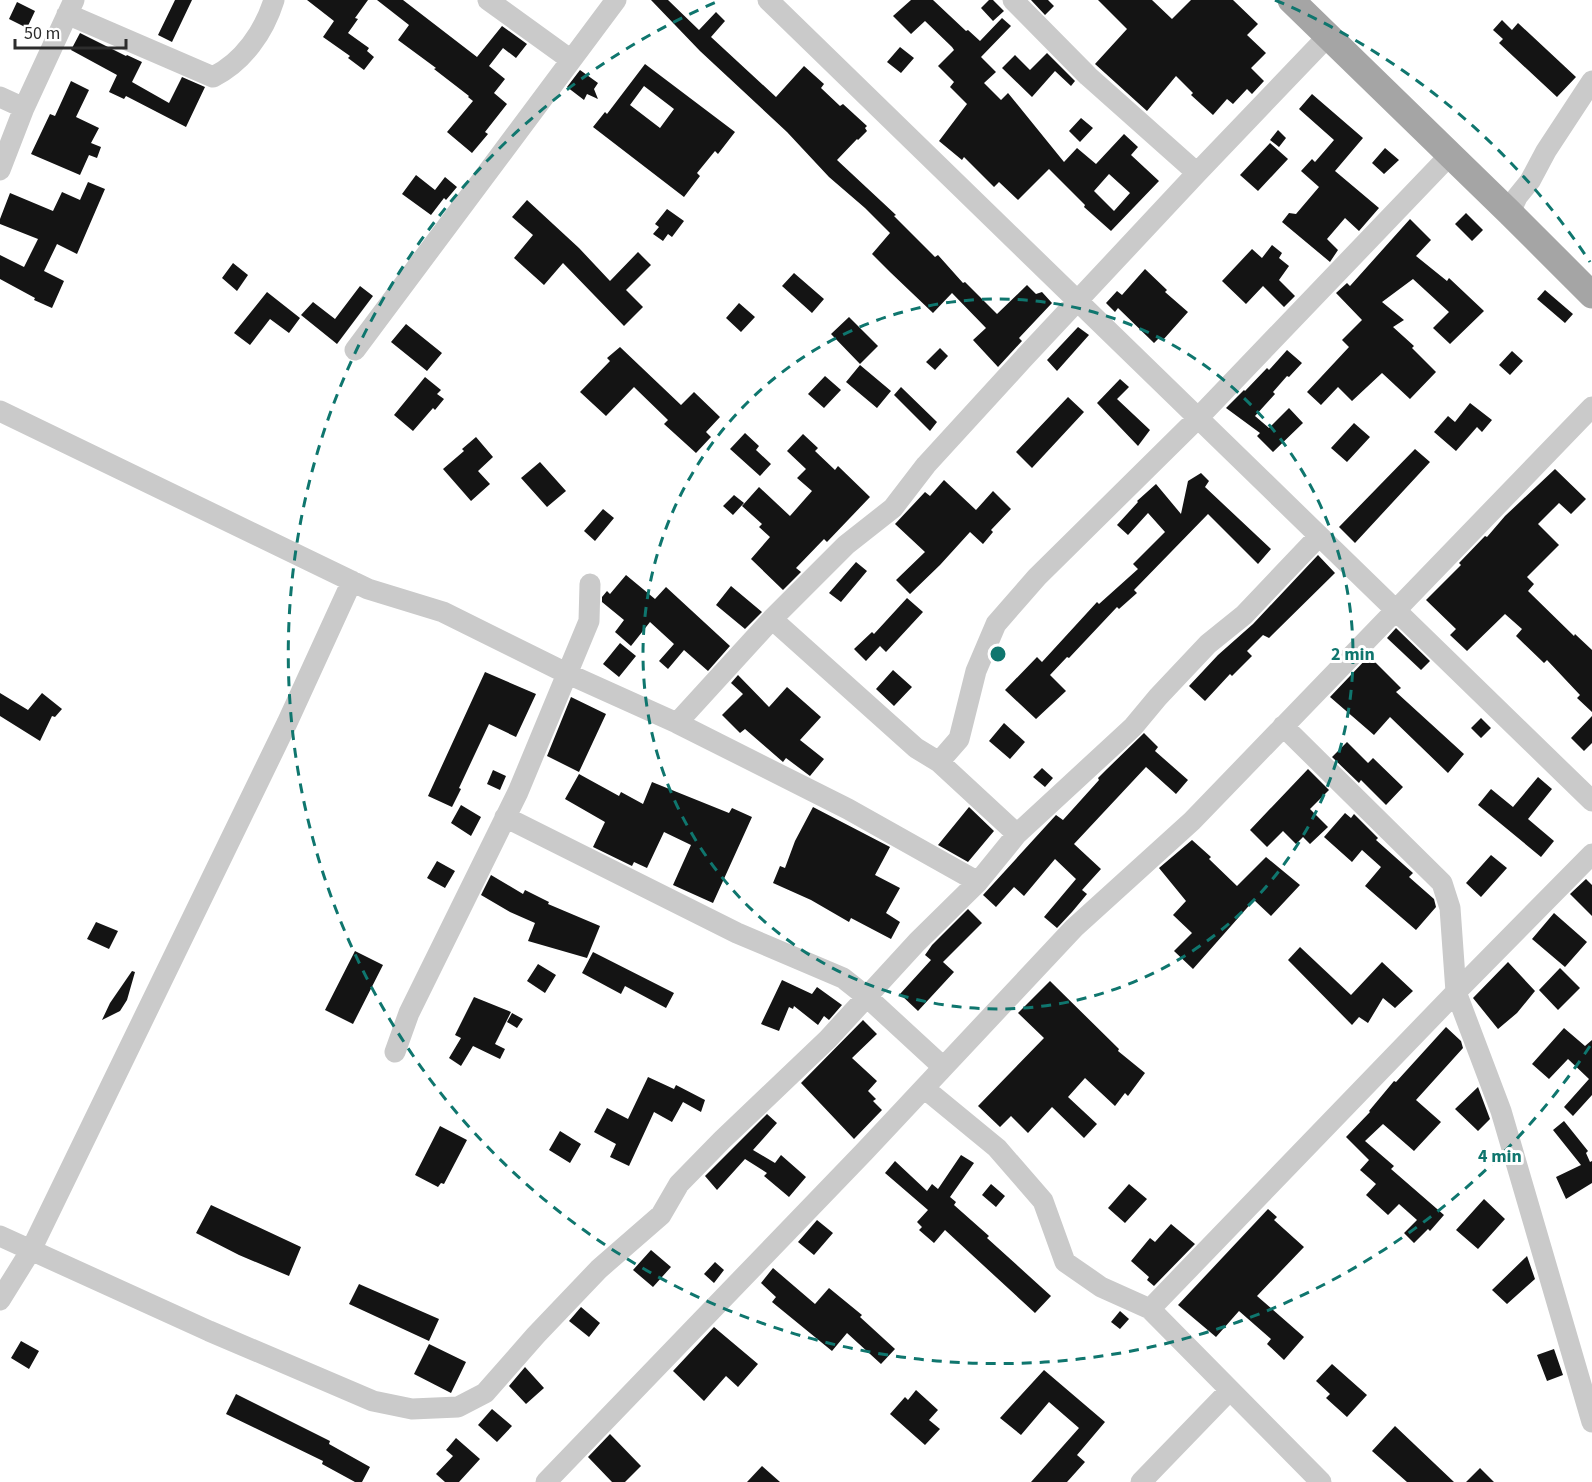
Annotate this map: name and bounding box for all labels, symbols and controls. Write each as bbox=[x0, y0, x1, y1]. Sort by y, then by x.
scale bar bbox=[15, 12, 126, 50]
text: 50 m bbox=[24, 21, 60, 46]
text: 2 min bbox=[1331, 642, 1375, 667]
centre of rings bbox=[988, 644, 1008, 664]
text: 4 min bbox=[1478, 1144, 1522, 1169]

